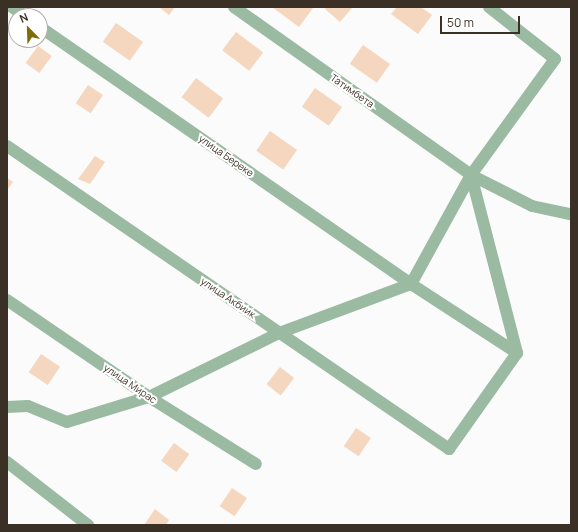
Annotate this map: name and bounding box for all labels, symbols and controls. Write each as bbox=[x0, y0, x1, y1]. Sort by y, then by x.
north arrow bbox=[8, 8, 48, 48]
scale bar bbox=[442, 8, 522, 34]
text: N bbox=[17, 9, 30, 26]
text: 50 m bbox=[447, 14, 474, 31]
street label: Татимбета bbox=[328, 72, 376, 110]
street label: улица Береке bbox=[196, 133, 256, 179]
street label: улица Акбиик bbox=[198, 275, 258, 321]
street label: улица Мирас bbox=[101, 362, 159, 406]

